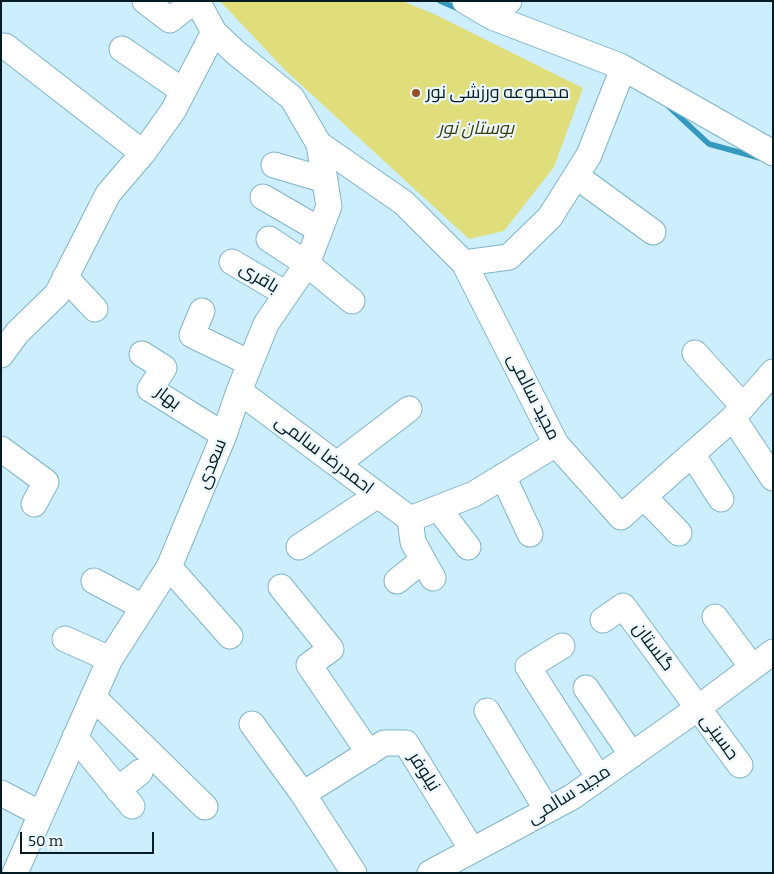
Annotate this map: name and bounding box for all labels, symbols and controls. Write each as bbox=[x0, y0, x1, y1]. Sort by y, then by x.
place label: مجموعه ورزشی نور bbox=[426, 82, 569, 104]
marker: مجموعه ورزشی نور bbox=[410, 87, 422, 99]
park label: بوستان نور bbox=[438, 118, 514, 140]
street label: باقری bbox=[235, 258, 283, 298]
street label: مجید سالمی bbox=[502, 350, 564, 444]
street label: بهار bbox=[151, 381, 185, 415]
street label: احمدرضا سالمی bbox=[270, 411, 378, 499]
street label: سعدی bbox=[192, 436, 232, 492]
street label: گلستان bbox=[628, 618, 678, 676]
street label: حسینی bbox=[695, 710, 743, 764]
street label: نیلوفر bbox=[404, 748, 444, 796]
street label: مجید سالمی bbox=[523, 761, 615, 829]
scale bar bbox=[22, 822, 156, 854]
text: 50 m bbox=[28, 832, 63, 850]

